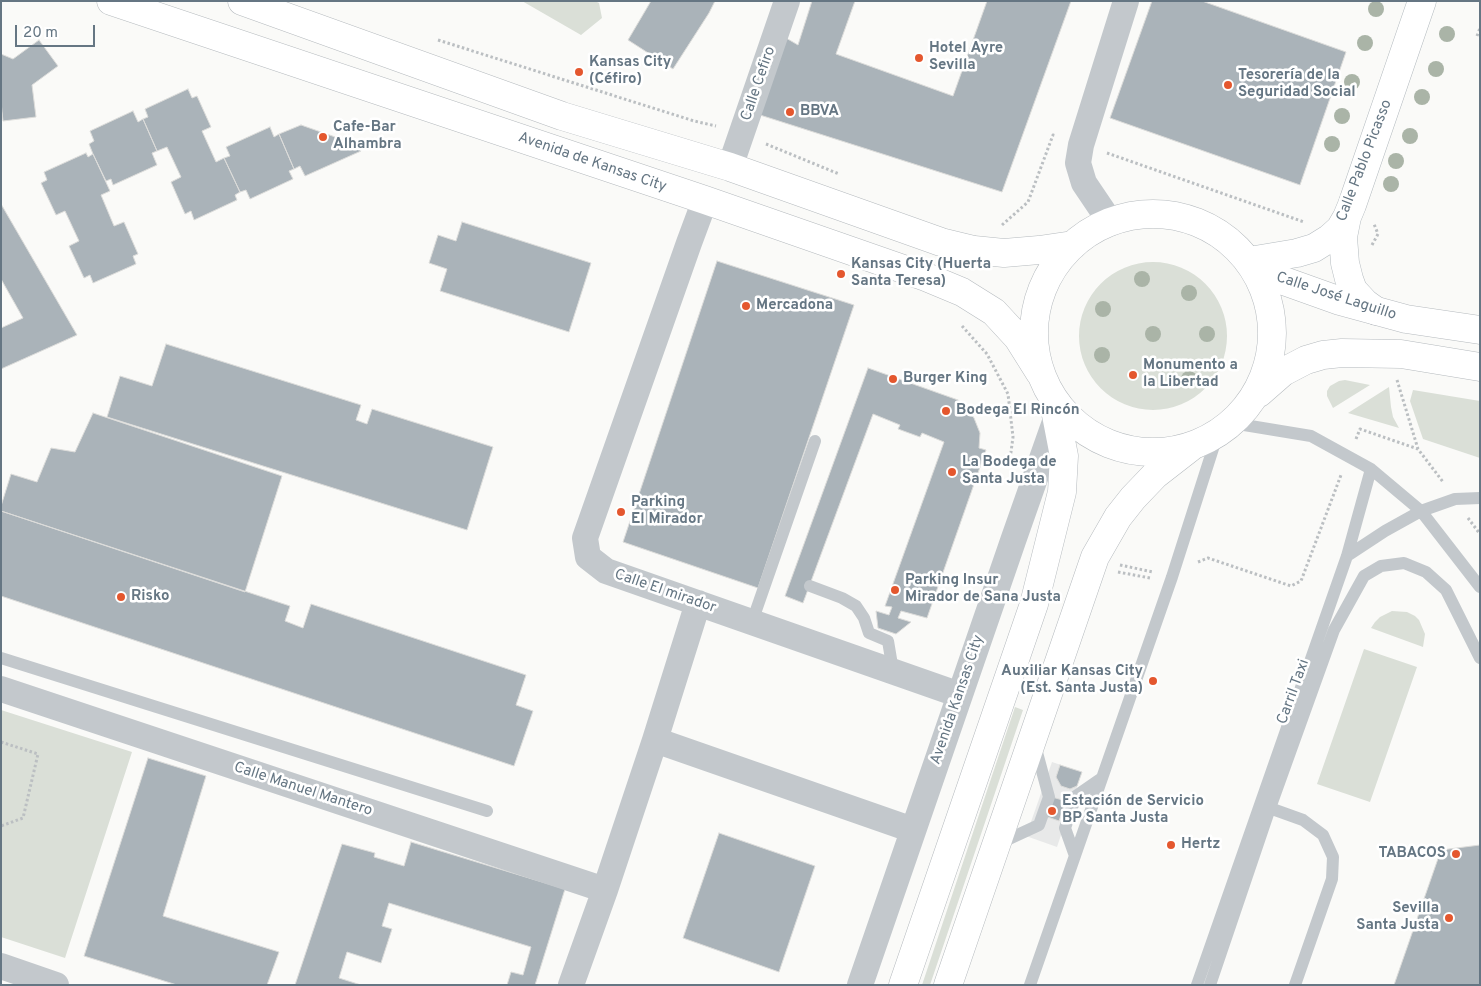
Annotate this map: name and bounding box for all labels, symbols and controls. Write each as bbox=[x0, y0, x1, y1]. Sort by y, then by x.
scale bar bbox=[18, 15, 98, 47]
text: 20 m bbox=[23, 24, 58, 43]
place label: Hotel Ayre Sevilla bbox=[929, 40, 1003, 75]
street label: Calle Cefiro bbox=[738, 45, 780, 123]
marker: Hotel Ayre Sevilla bbox=[913, 52, 925, 64]
place label: Kansas City (Céfiro) bbox=[589, 54, 671, 89]
marker: Kansas City (Céfiro) bbox=[573, 66, 585, 78]
place label: Tesorería de la Seguridad Social bbox=[1238, 67, 1356, 102]
marker: Tesorería de la Seguridad Social bbox=[1222, 79, 1234, 91]
street label: Calle Pablo Picasso bbox=[1333, 97, 1397, 225]
place label: BBVA bbox=[800, 103, 839, 121]
marker: BBVA bbox=[784, 106, 796, 118]
place label: Cafe-Bar Alhambra bbox=[333, 119, 402, 154]
street label: Avenida de Kansas City bbox=[515, 129, 669, 197]
marker: Cafe-Bar Alhambra bbox=[317, 131, 329, 143]
place label: Kansas City (Huerta Santa Teresa) bbox=[851, 256, 991, 291]
marker: Kansas City (Huerta Santa Teresa) bbox=[835, 268, 847, 280]
street label: Calle José Laguillo bbox=[1274, 269, 1398, 325]
place label: Mercadona bbox=[756, 297, 833, 315]
marker: Mercadona bbox=[740, 300, 752, 312]
place label: Monumento a la Libertad bbox=[1143, 357, 1238, 392]
marker: Monumento a la Libertad bbox=[1127, 369, 1139, 381]
place label: Burger King bbox=[903, 370, 988, 388]
marker: Burger King bbox=[887, 373, 899, 385]
place label: Bodega El Rincón bbox=[956, 402, 1080, 420]
marker: Bodega El Rincón bbox=[940, 405, 952, 417]
place label: La Bodega de Santa Justa bbox=[962, 454, 1057, 489]
marker: La Bodega de Santa Justa bbox=[946, 466, 958, 478]
place label: Parking El Mirador bbox=[631, 494, 703, 529]
marker: Parking El Mirador bbox=[615, 506, 627, 518]
street label: Calle El mirador bbox=[612, 566, 718, 618]
place label: Parking Insur Mirador de Sana Justa bbox=[905, 572, 1061, 607]
marker: Parking Insur Mirador de Sana Justa bbox=[889, 584, 901, 596]
place label: Risko bbox=[131, 588, 169, 606]
marker: Risko bbox=[115, 591, 127, 603]
street label: Avenida Kansas City bbox=[927, 633, 989, 767]
street label: Carril Taxi bbox=[1274, 657, 1314, 727]
place label: Auxiliar Kansas City (Est. Santa Justa) bbox=[1001, 663, 1143, 698]
marker: Auxiliar Kansas City (Est. Santa Justa) bbox=[1147, 675, 1159, 687]
street label: Calle Manuel Mantero bbox=[231, 759, 375, 821]
place label: Estación de Servicio BP Santa Justa bbox=[1062, 793, 1204, 828]
marker: Estación de Servicio BP Santa Justa bbox=[1046, 805, 1058, 817]
place label: Hertz bbox=[1181, 836, 1220, 854]
marker: Hertz bbox=[1165, 839, 1177, 851]
place label: TABACOS bbox=[1378, 845, 1446, 863]
marker: TABACOS bbox=[1450, 848, 1462, 860]
place label: Sevilla Santa Justa bbox=[1356, 900, 1439, 935]
marker: Sevilla Santa Justa bbox=[1443, 912, 1455, 924]

